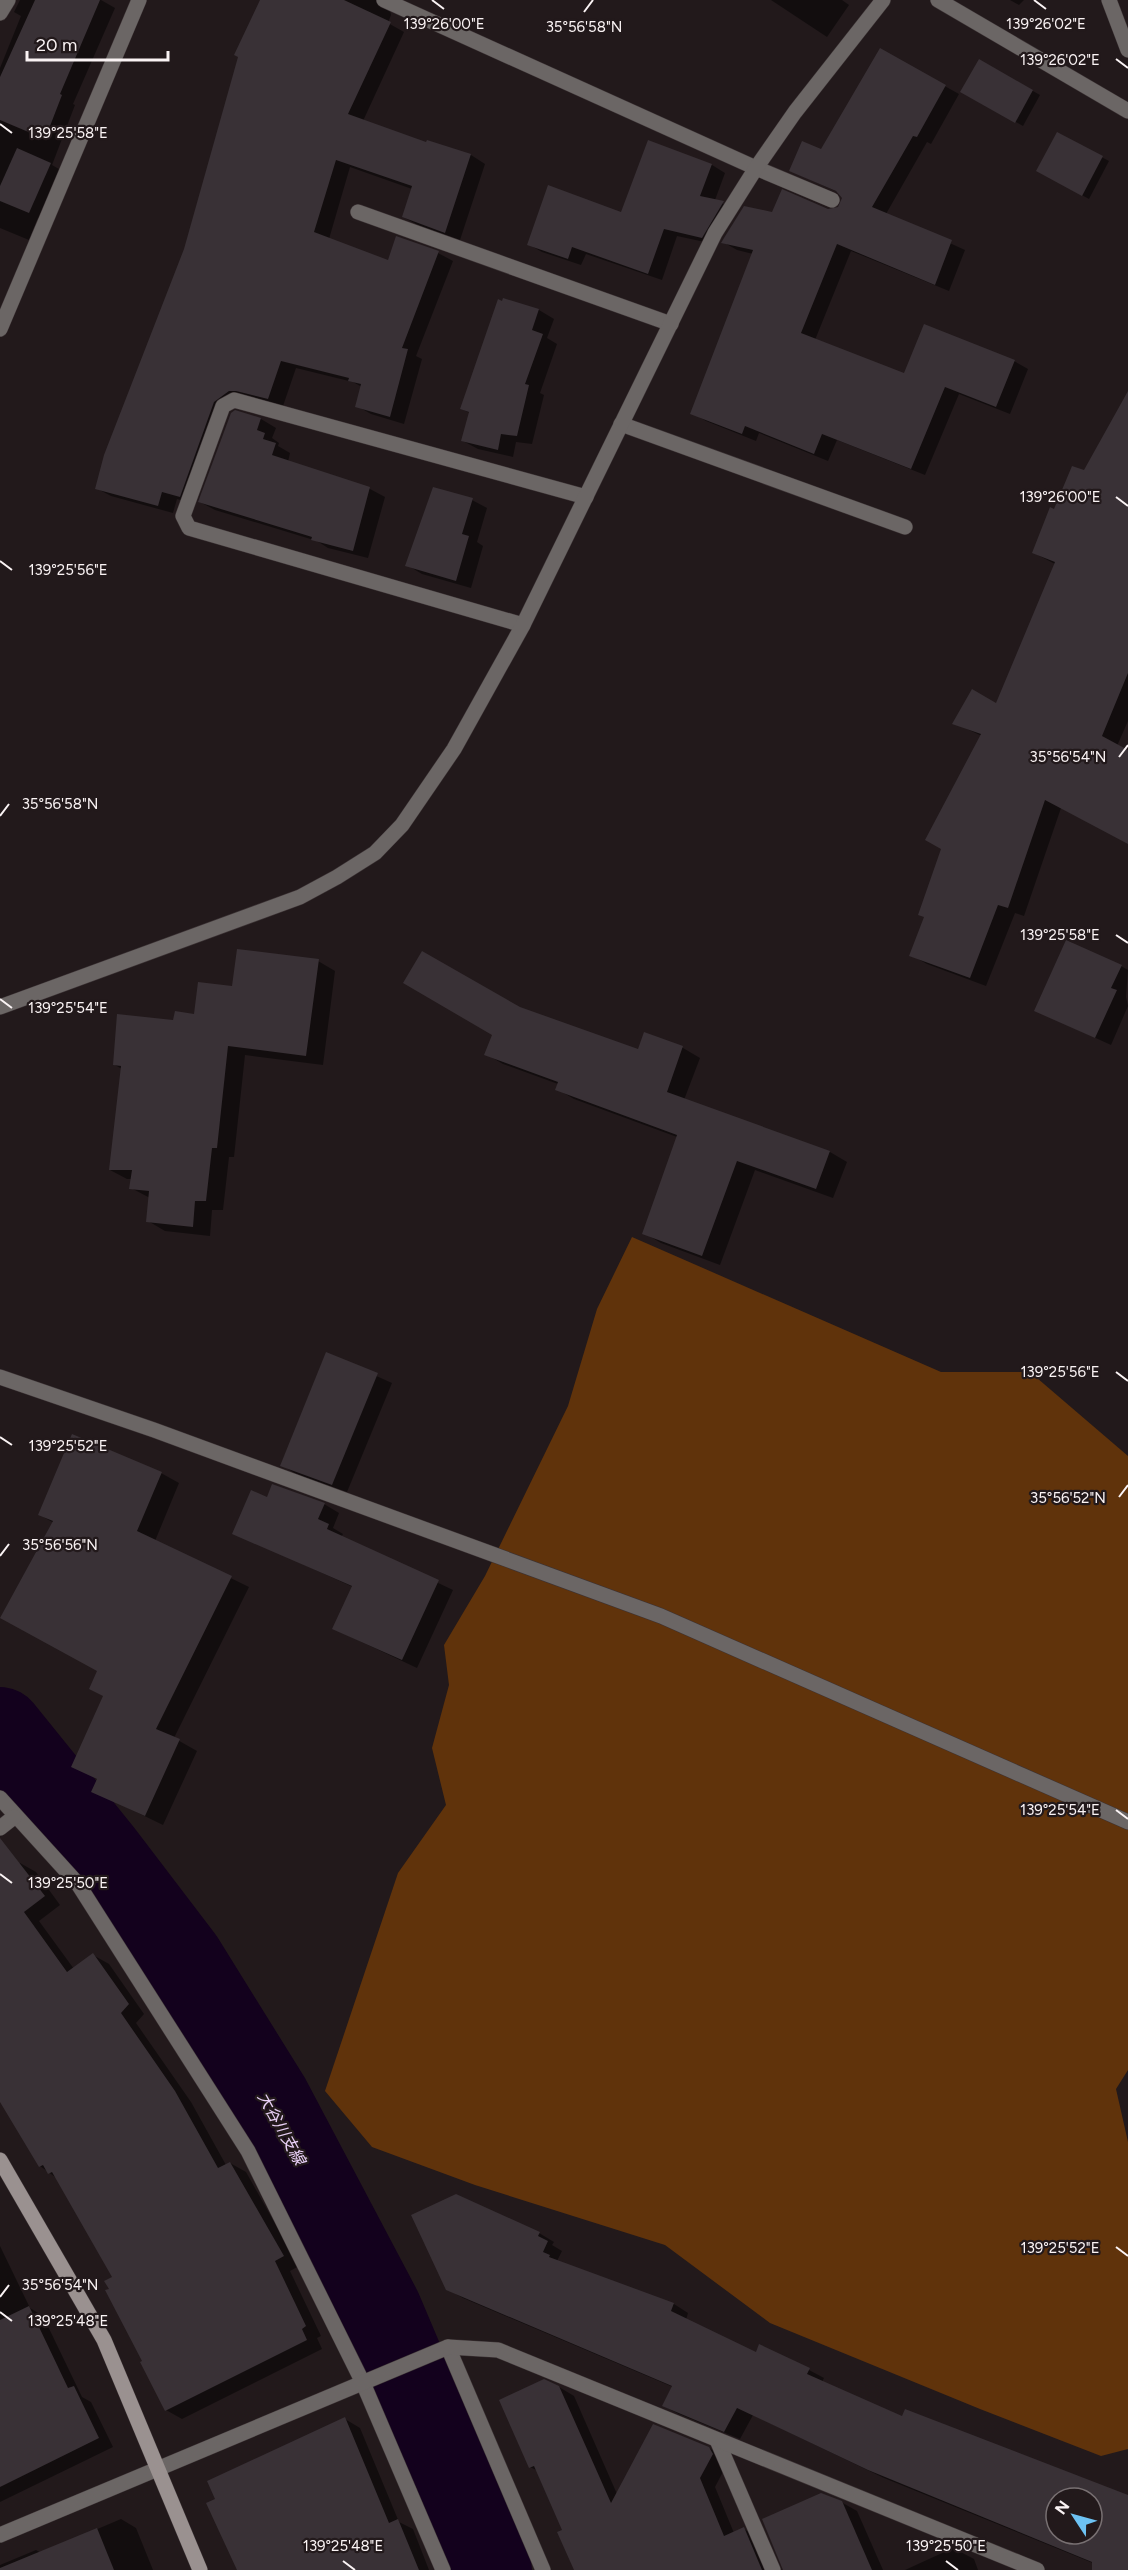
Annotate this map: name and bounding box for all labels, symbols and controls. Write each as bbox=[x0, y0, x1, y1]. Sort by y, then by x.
text: 139°26'00"E bbox=[403, 15, 485, 33]
text: 139°26'02"E bbox=[1006, 15, 1086, 33]
text: 35°56'58"N bbox=[546, 18, 622, 36]
scale bar bbox=[27, 24, 168, 62]
text: 20 m bbox=[36, 34, 77, 56]
text: 139°26'02"E bbox=[1020, 51, 1100, 69]
text: 139°25'58"E bbox=[28, 124, 108, 142]
text: 139°26'00"E bbox=[1019, 488, 1101, 506]
text: 139°25'56"E bbox=[28, 561, 108, 579]
text: 35°56'54"N bbox=[1030, 748, 1106, 766]
text: 35°56'58"N bbox=[22, 795, 98, 813]
text: 139°25'58"E bbox=[1020, 926, 1100, 944]
text: 139°25'54"E bbox=[28, 999, 108, 1017]
text: 139°25'56"E bbox=[1020, 1363, 1100, 1381]
text: 139°25'52"E bbox=[28, 1437, 108, 1455]
text: 35°56'52"N bbox=[1030, 1489, 1106, 1507]
text: 35°56'56"N bbox=[22, 1536, 98, 1554]
text: 139°25'54"E bbox=[1020, 1801, 1100, 1819]
text: 139°25'50"E bbox=[28, 1874, 108, 1892]
water label: 大谷川支線 bbox=[254, 2089, 310, 2170]
text: 139°25'52"E bbox=[1020, 2239, 1100, 2257]
text: 35°56'54"N bbox=[22, 2276, 98, 2294]
text: 139°25'48"E bbox=[28, 2312, 108, 2330]
north arrow bbox=[1044, 2486, 1104, 2546]
text: N bbox=[1051, 2497, 1074, 2518]
text: 139°25'48"E bbox=[303, 2537, 383, 2555]
text: 139°25'50"E bbox=[906, 2537, 986, 2555]

